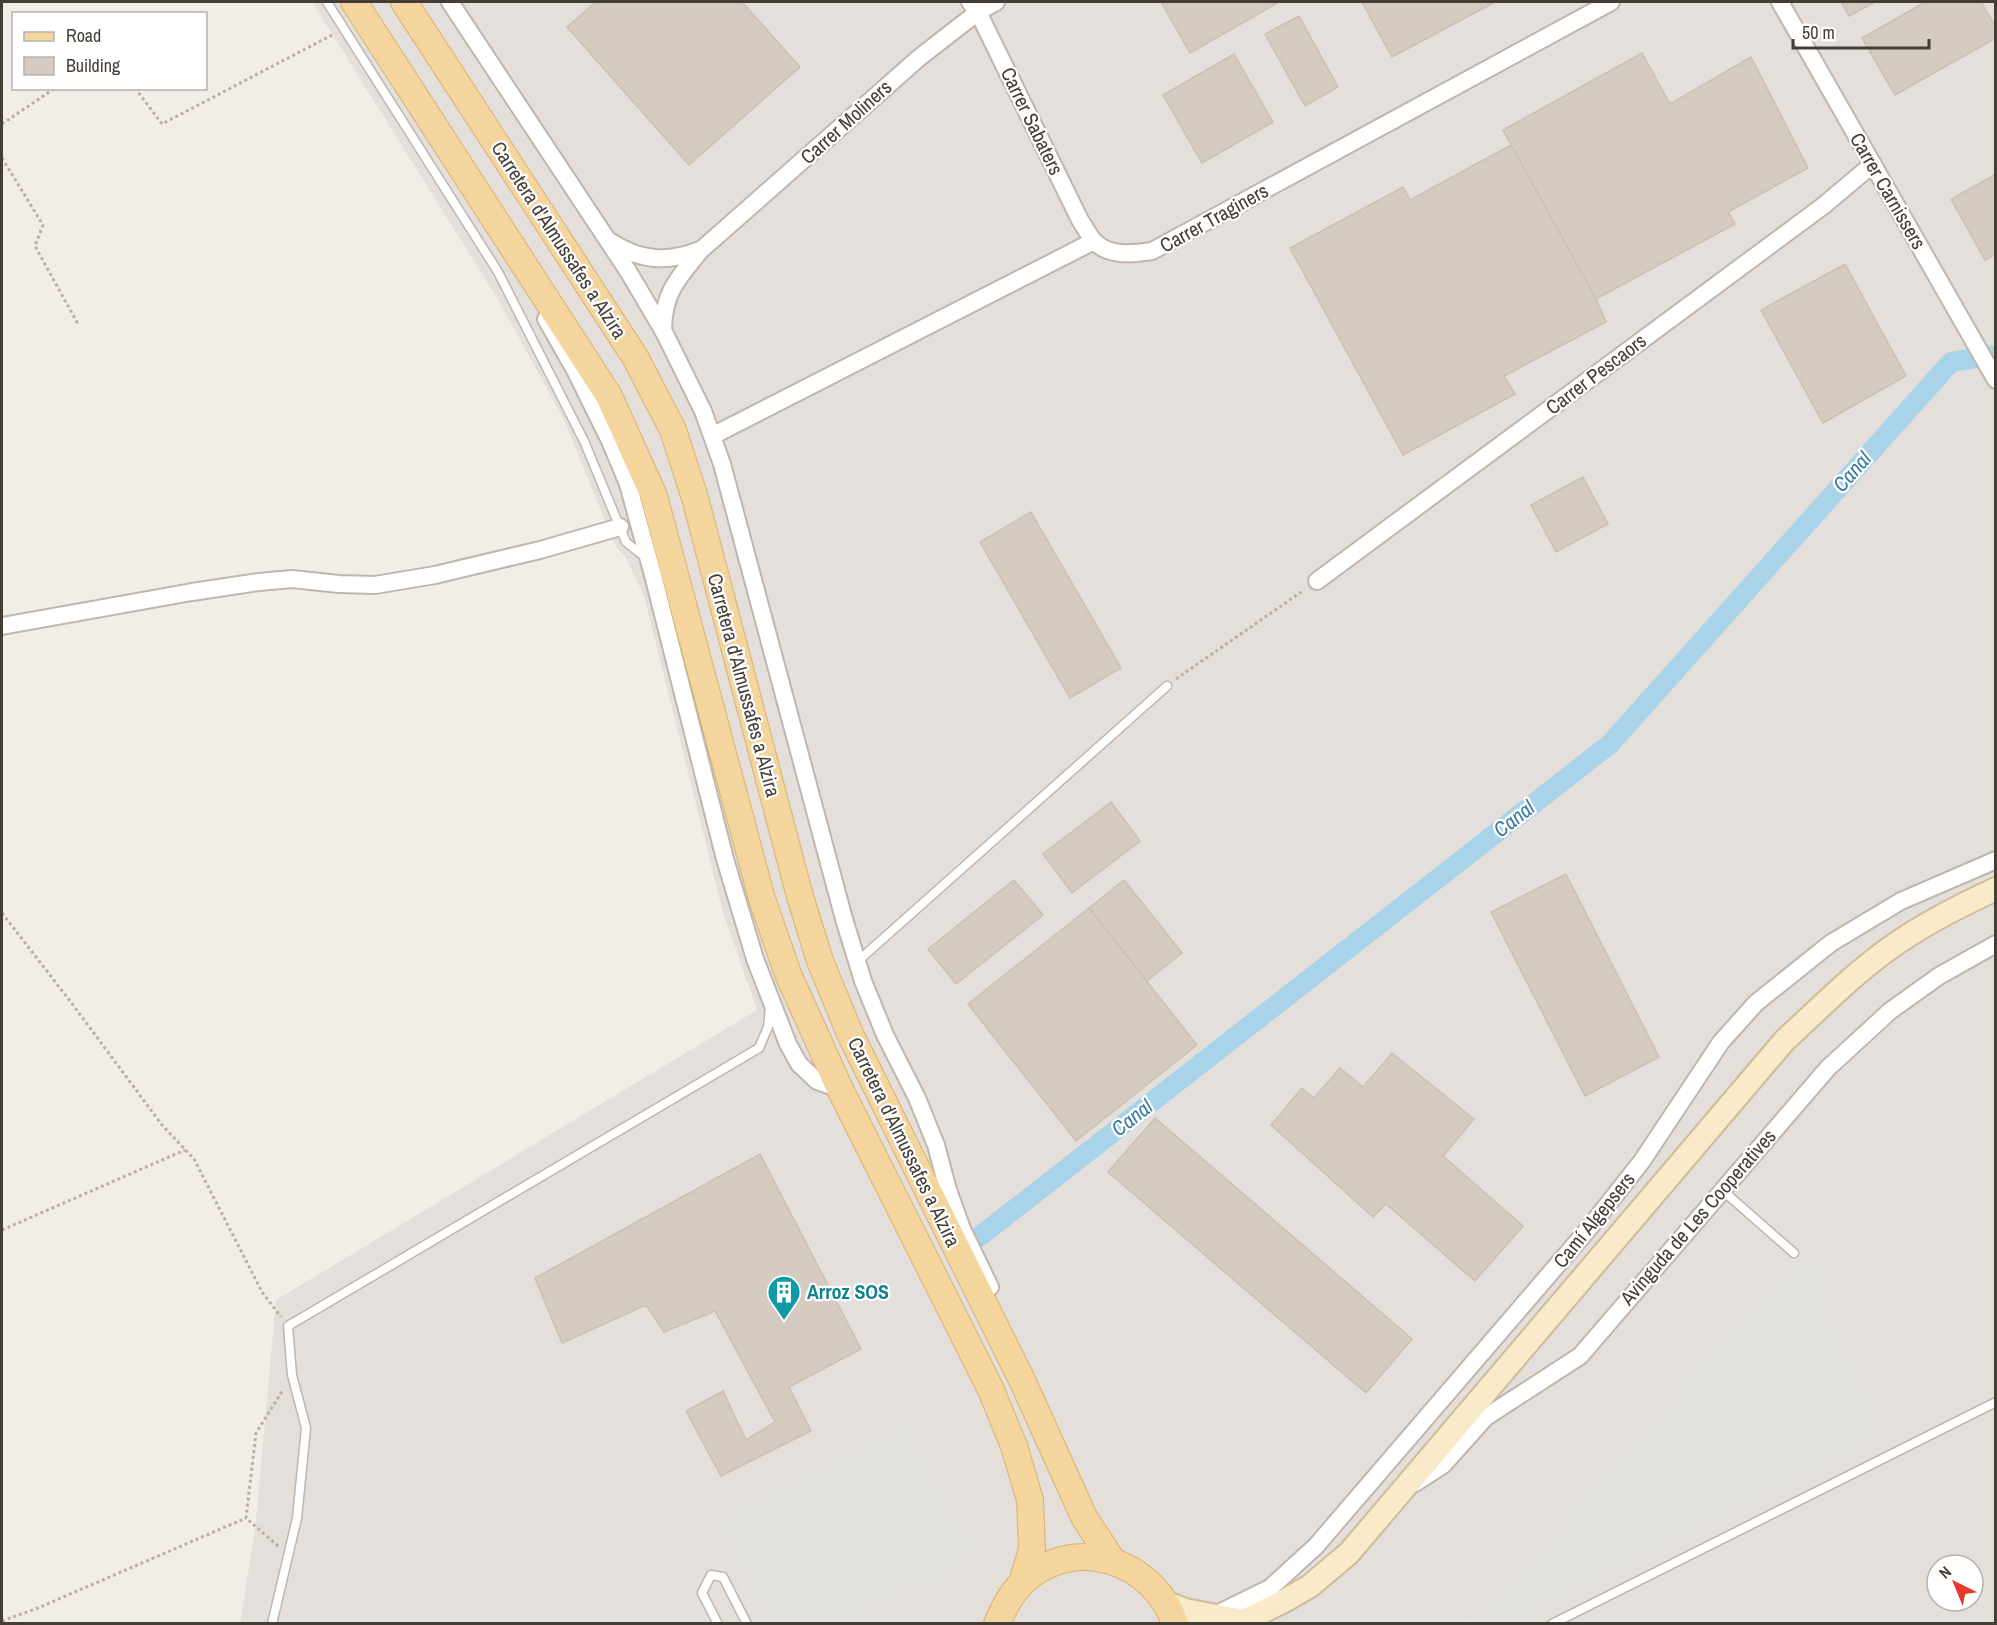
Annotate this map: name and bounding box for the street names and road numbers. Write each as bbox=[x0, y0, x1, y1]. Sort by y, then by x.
street label: Carrer Sabaters bbox=[995, 62, 1070, 179]
street label: Carrer Moliners bbox=[794, 73, 897, 170]
street label: Carrer Carnissers bbox=[1844, 128, 1933, 254]
street label: Carretera d'Almussafes a Alzira bbox=[485, 136, 633, 344]
street label: Carrer Traginers bbox=[1155, 177, 1273, 259]
street label: Carrer Pescaors bbox=[1540, 327, 1651, 420]
street label: Carretera d'Almussafes a Alzira bbox=[702, 570, 787, 799]
street label: Carretera d'Almussafes a Alzira bbox=[842, 1032, 967, 1251]
street label: Avinguda de Les Cooperatives bbox=[1613, 1123, 1782, 1311]
street label: Camí Algepsers bbox=[1547, 1166, 1641, 1273]

